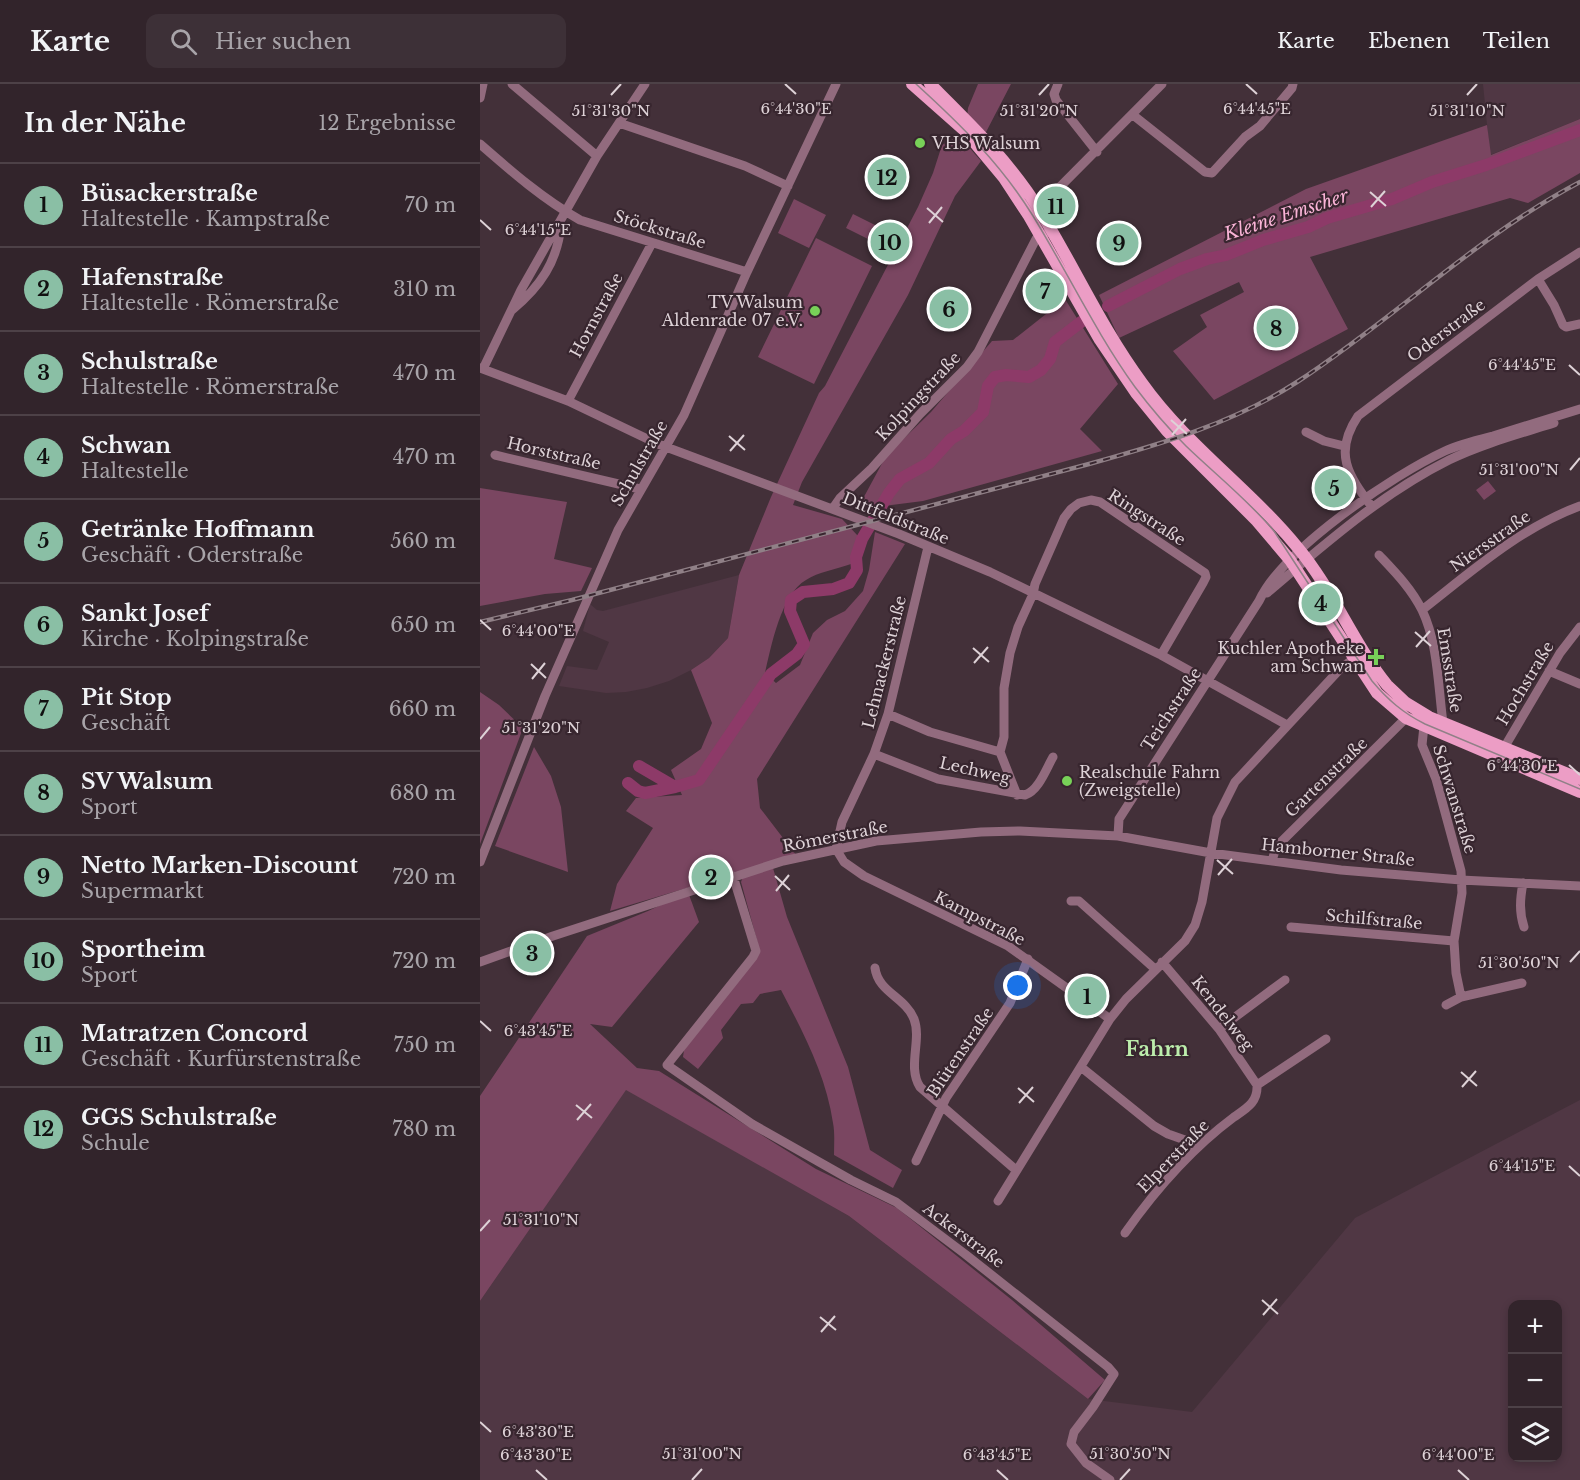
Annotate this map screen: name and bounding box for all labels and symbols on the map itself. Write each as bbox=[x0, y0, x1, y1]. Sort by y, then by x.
text: 6°44'30"E bbox=[760, 99, 832, 118]
text: 6°44'45"E bbox=[1223, 99, 1291, 118]
text: 51°31'30"N bbox=[572, 101, 650, 120]
text: 51°31'20"N bbox=[1000, 101, 1078, 120]
text: 51°31'10"N bbox=[1429, 101, 1505, 120]
place label: VHS Walsum bbox=[931, 133, 1040, 153]
marker: VHS Walsum bbox=[913, 136, 927, 150]
pin: 12 bbox=[868, 154, 906, 200]
pin: 11 bbox=[1036, 184, 1076, 228]
water label: Kleine Emscher bbox=[1220, 184, 1352, 246]
street label: Stöckstraße bbox=[612, 206, 708, 252]
text: 6°44'15"E bbox=[505, 220, 571, 239]
pin: 10 bbox=[870, 220, 910, 264]
pin: 9 bbox=[1100, 220, 1138, 266]
pin: 7 bbox=[1026, 268, 1064, 314]
street label: Hornstraße bbox=[565, 269, 627, 361]
pin: 6 bbox=[930, 286, 968, 332]
place label: TV Walsum Aldenrade 07 e.V. bbox=[661, 292, 803, 330]
street label: Oderstraße bbox=[1403, 294, 1489, 366]
marker: TV Walsum Aldenrade 07 e.V. bbox=[808, 304, 822, 318]
pin: 8 bbox=[1256, 306, 1296, 350]
street label: Kolpingstraße bbox=[872, 347, 964, 445]
text: 6°44'45"E bbox=[1488, 355, 1556, 374]
street label: Schulstraße bbox=[606, 417, 672, 509]
street label: Horststraße bbox=[505, 432, 603, 474]
text: 51°31'00"N bbox=[1479, 460, 1559, 479]
pin: 5 bbox=[1314, 466, 1354, 510]
street label: Ringstraße bbox=[1104, 484, 1190, 550]
street label: Dittfeldstraße bbox=[840, 488, 952, 548]
street label: Niersstraße bbox=[1446, 506, 1534, 576]
pin: 4 bbox=[1302, 580, 1340, 626]
street label: Lehnackerstraße bbox=[858, 593, 910, 731]
text: 6°44'00"E bbox=[502, 621, 574, 640]
street label: Emsstraße bbox=[1433, 626, 1467, 714]
street label: Hochstraße bbox=[1492, 637, 1558, 729]
place label: Kuchler Apotheke am Schwan bbox=[1218, 638, 1364, 676]
marker: Kuchler Apotheke am Schwan bbox=[1369, 650, 1383, 664]
street label: Teichstraße bbox=[1137, 664, 1205, 754]
text: 51°31'20"N bbox=[502, 718, 580, 737]
street label: Gartenstraße bbox=[1281, 733, 1371, 821]
street label: Schwanstraße bbox=[1429, 742, 1481, 856]
street label: Lechweg bbox=[938, 752, 1013, 788]
text: 6°44'30"E bbox=[1486, 756, 1558, 775]
place label: Realschule Fahrn (Zweigstelle) bbox=[1079, 762, 1220, 800]
marker: Realschule Fahrn (Zweigstelle) bbox=[1060, 774, 1074, 788]
street label: Römerstraße bbox=[781, 816, 889, 856]
street label: Hamborner Straße bbox=[1260, 834, 1416, 870]
pin: 2 bbox=[692, 854, 730, 900]
street label: Kampstraße bbox=[931, 887, 1029, 949]
street label: Schilfstraße bbox=[1325, 905, 1423, 933]
pin: 3 bbox=[512, 930, 552, 976]
text: 51°30'50"N bbox=[1478, 953, 1560, 972]
your location bbox=[1003, 971, 1032, 1000]
street label: Kendelweg bbox=[1188, 972, 1259, 1055]
pin: 1 bbox=[1068, 974, 1106, 1018]
street label: Blütenstraße bbox=[923, 1003, 997, 1101]
text: 6°43'45"E bbox=[504, 1021, 572, 1040]
district label: Fahrn bbox=[1125, 1037, 1189, 1061]
street label: Elperstraße bbox=[1133, 1115, 1213, 1197]
text: 6°44'15"E bbox=[1489, 1156, 1555, 1175]
street label: Ackerstraße bbox=[919, 1197, 1009, 1272]
text: 51°31'10"N bbox=[503, 1210, 579, 1229]
text: 6°43'30"E bbox=[502, 1422, 574, 1441]
text: 51°31'00"N bbox=[662, 1444, 742, 1463]
text: 51°30'50"N bbox=[1089, 1444, 1171, 1463]
text: 6°43'30"E bbox=[500, 1445, 572, 1464]
text: 6°43'45"E bbox=[963, 1445, 1031, 1464]
text: 6°44'00"E bbox=[1422, 1445, 1494, 1464]

